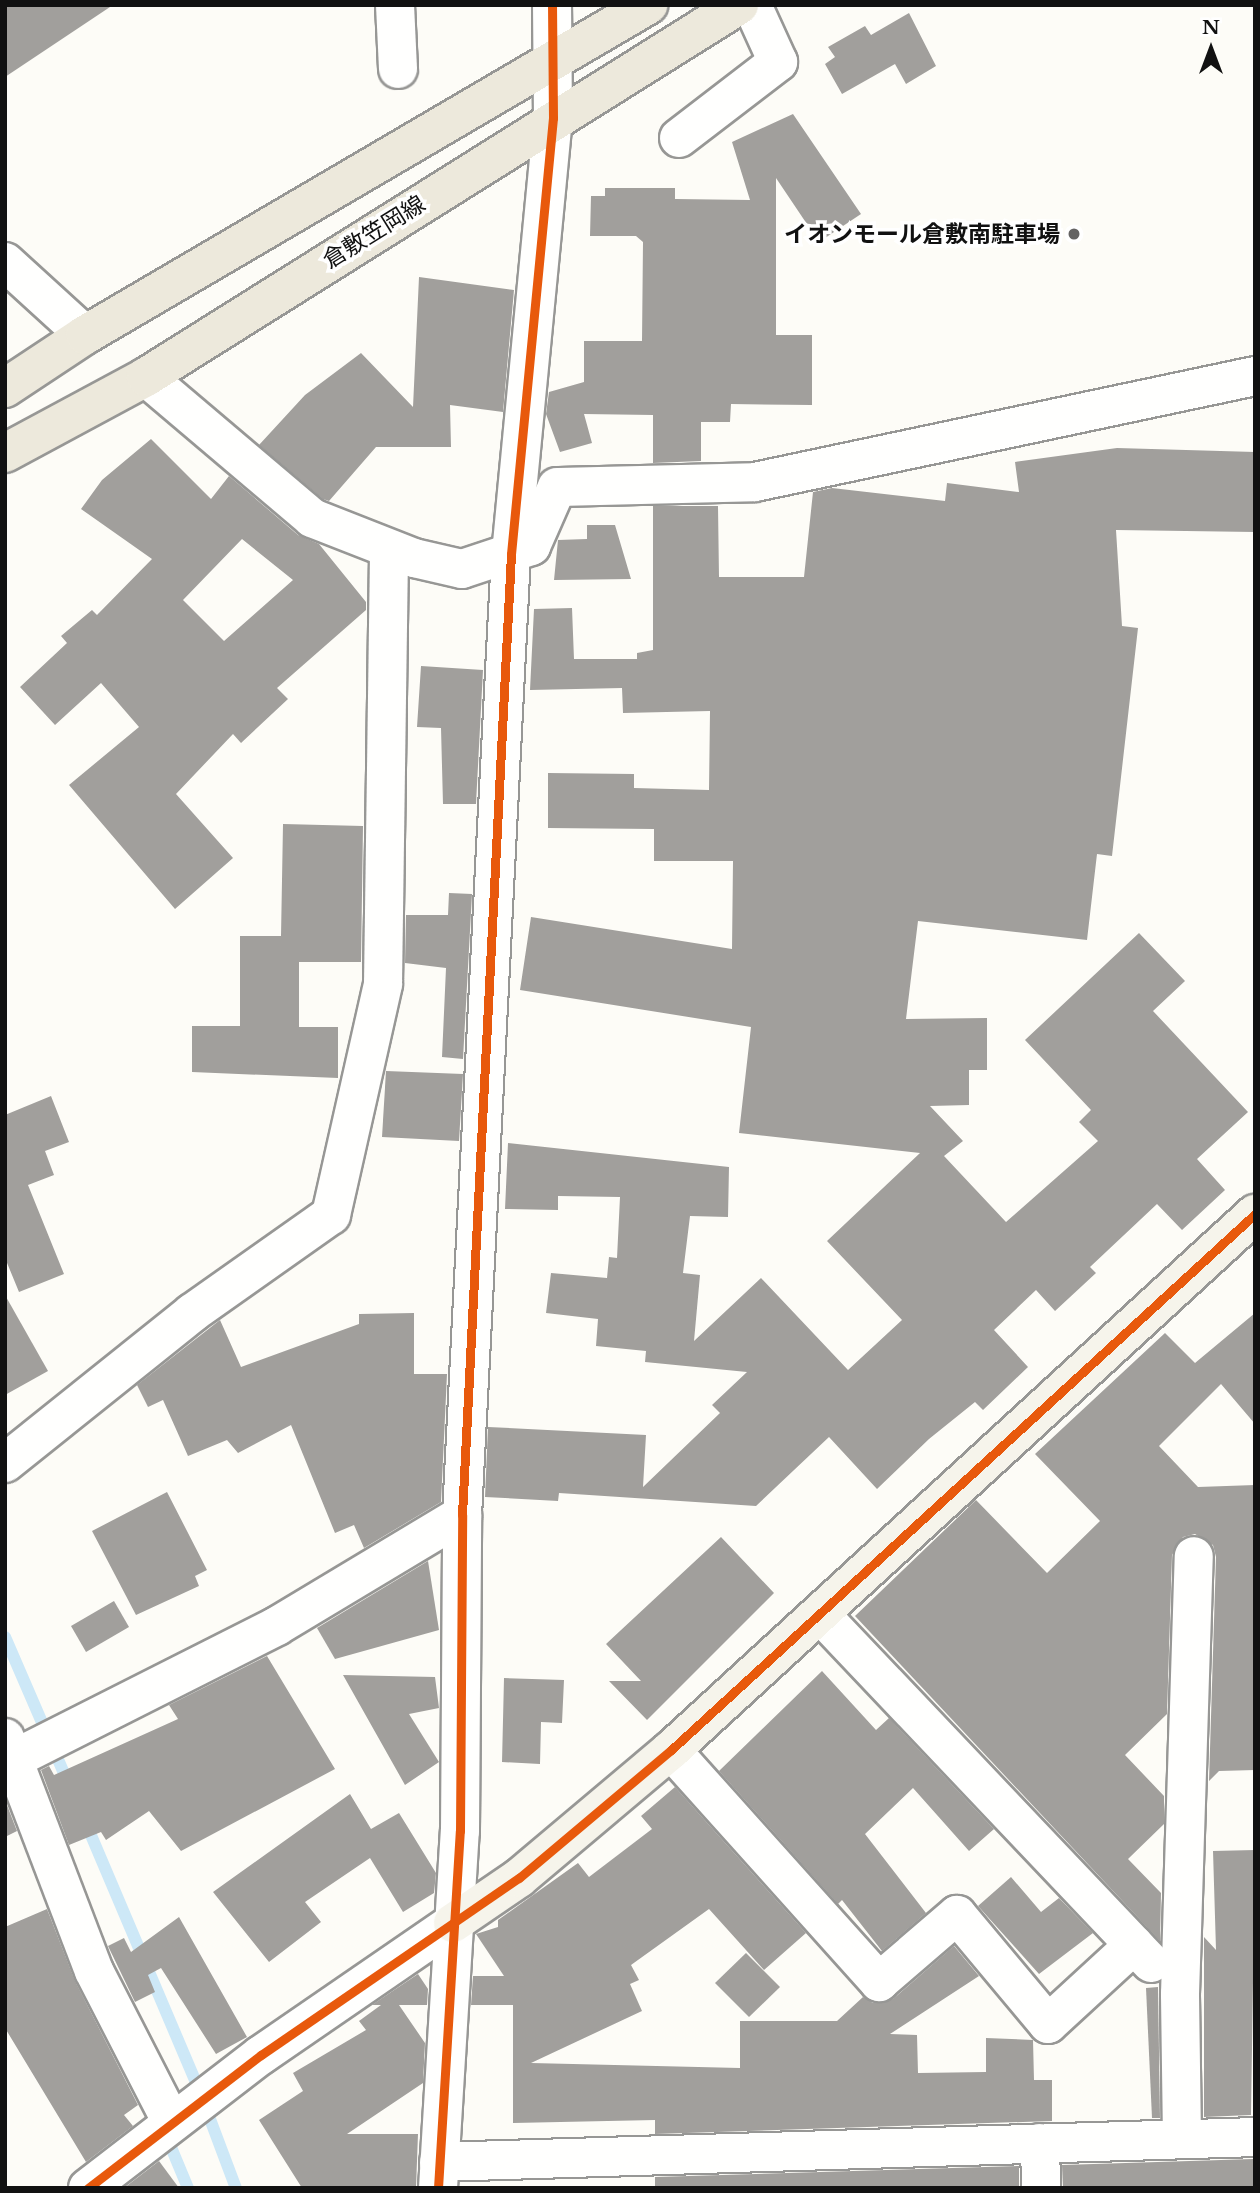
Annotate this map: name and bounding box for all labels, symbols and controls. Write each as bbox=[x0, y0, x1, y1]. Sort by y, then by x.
north arrow bbox=[1176, 14, 1246, 84]
text: N bbox=[1202, 16, 1220, 39]
street label: 倉敷笠岡線 bbox=[318, 190, 430, 274]
place label: イオンモール倉敷南駐車場 bbox=[784, 220, 1060, 248]
marker: イオンモール倉敷南駐車場 bbox=[1066, 226, 1082, 242]

